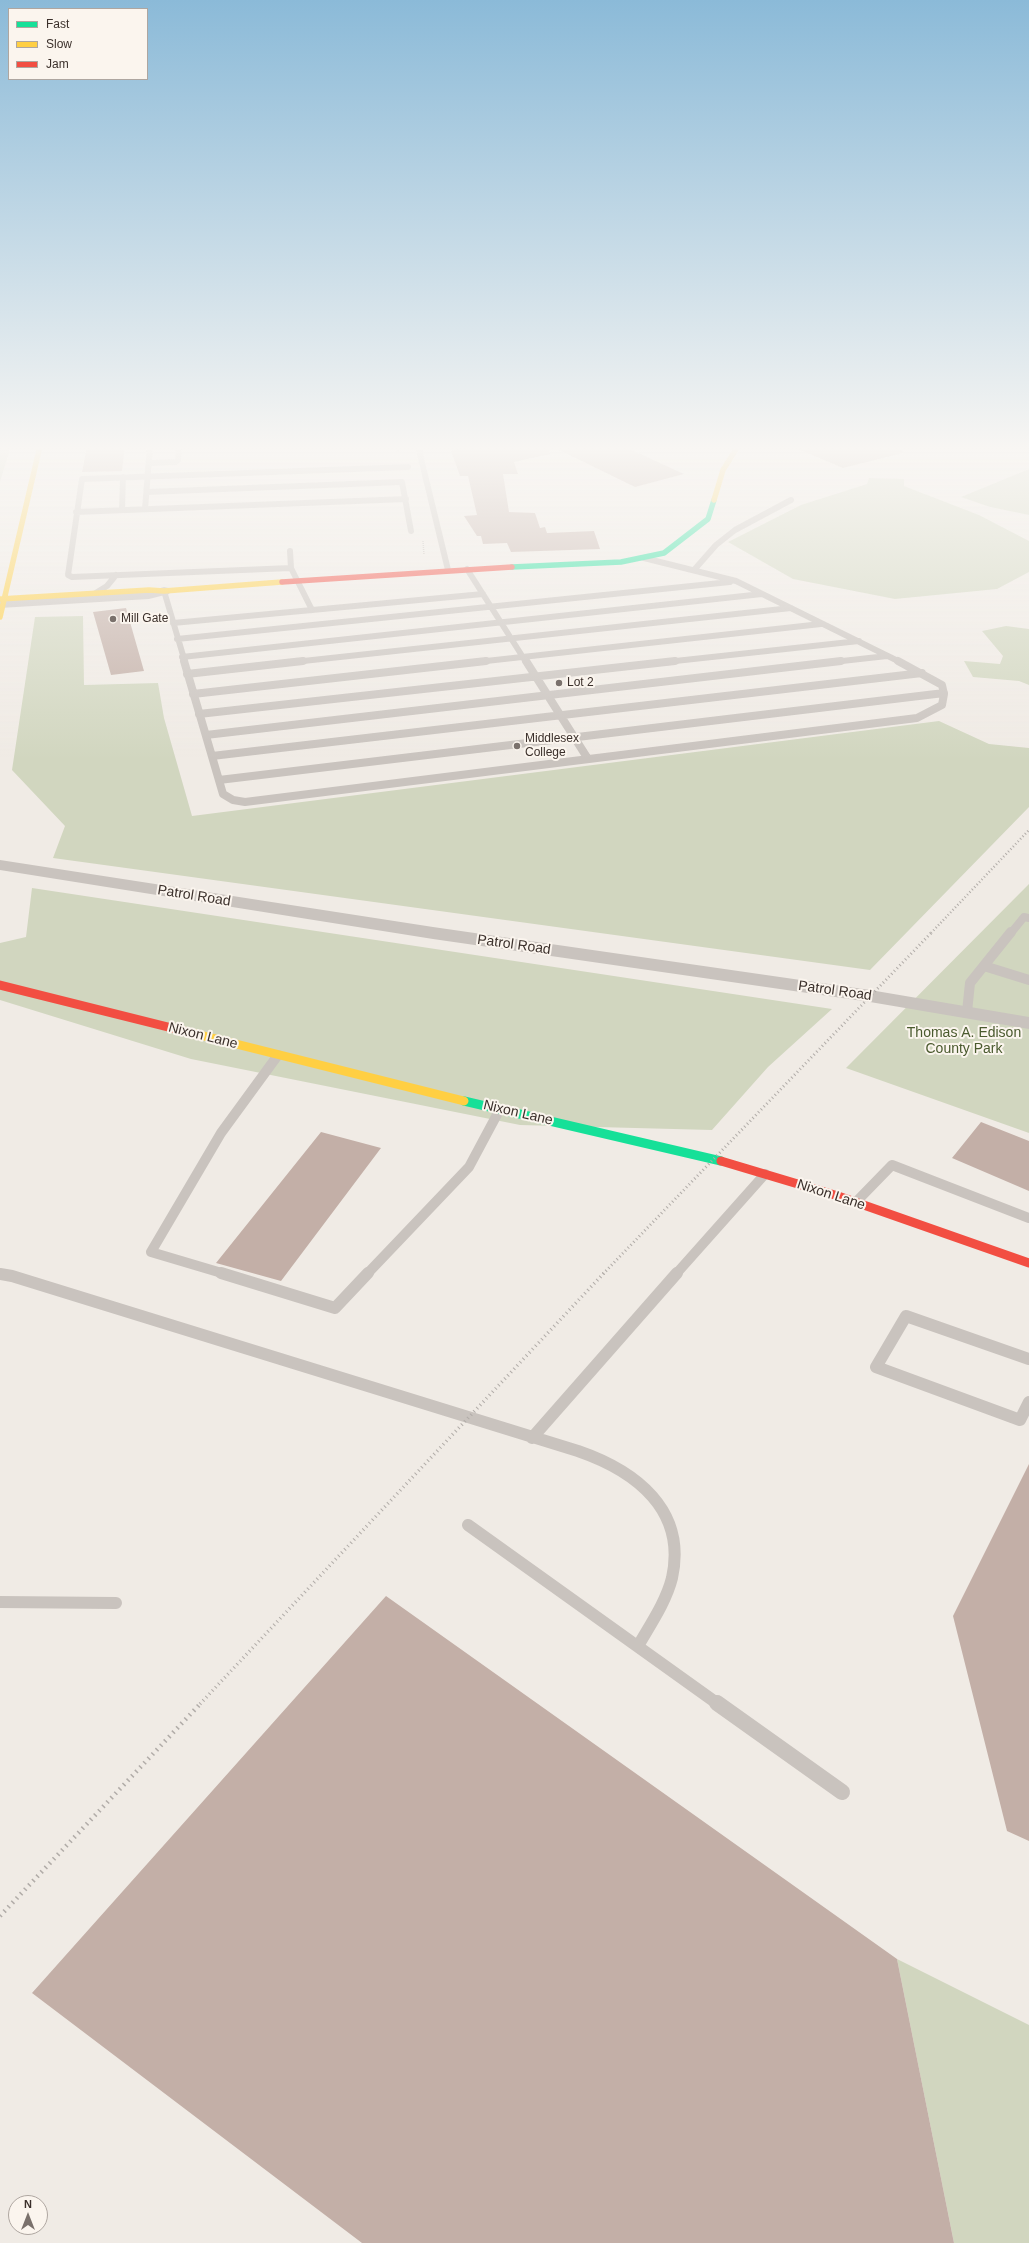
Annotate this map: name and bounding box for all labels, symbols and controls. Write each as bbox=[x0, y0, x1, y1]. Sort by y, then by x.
legend bbox=[8, 8, 148, 80]
text: Fast bbox=[46, 17, 69, 31]
text: Slow bbox=[46, 37, 72, 51]
text: Jam bbox=[46, 57, 69, 71]
place label: Mill Gate bbox=[121, 612, 168, 626]
marker: Mill Gate bbox=[108, 614, 118, 624]
place label: Lot 2 bbox=[567, 676, 594, 690]
marker: Lot 2 bbox=[554, 678, 564, 688]
place label: Middlesex College bbox=[525, 732, 579, 760]
marker: Middlesex College bbox=[512, 741, 522, 751]
street label: Patrol Road bbox=[156, 882, 232, 910]
street label: Patrol Road bbox=[476, 932, 552, 958]
street label: Patrol Road bbox=[797, 978, 873, 1004]
street label: Nixon Lane bbox=[167, 1019, 239, 1053]
park label: Thomas A. Edison County Park bbox=[907, 1025, 1021, 1058]
street label: Nixon Lane bbox=[482, 1097, 554, 1129]
street label: Nixon Lane bbox=[795, 1176, 867, 1214]
north arrow bbox=[8, 2195, 48, 2235]
text: N bbox=[24, 2198, 32, 2210]

